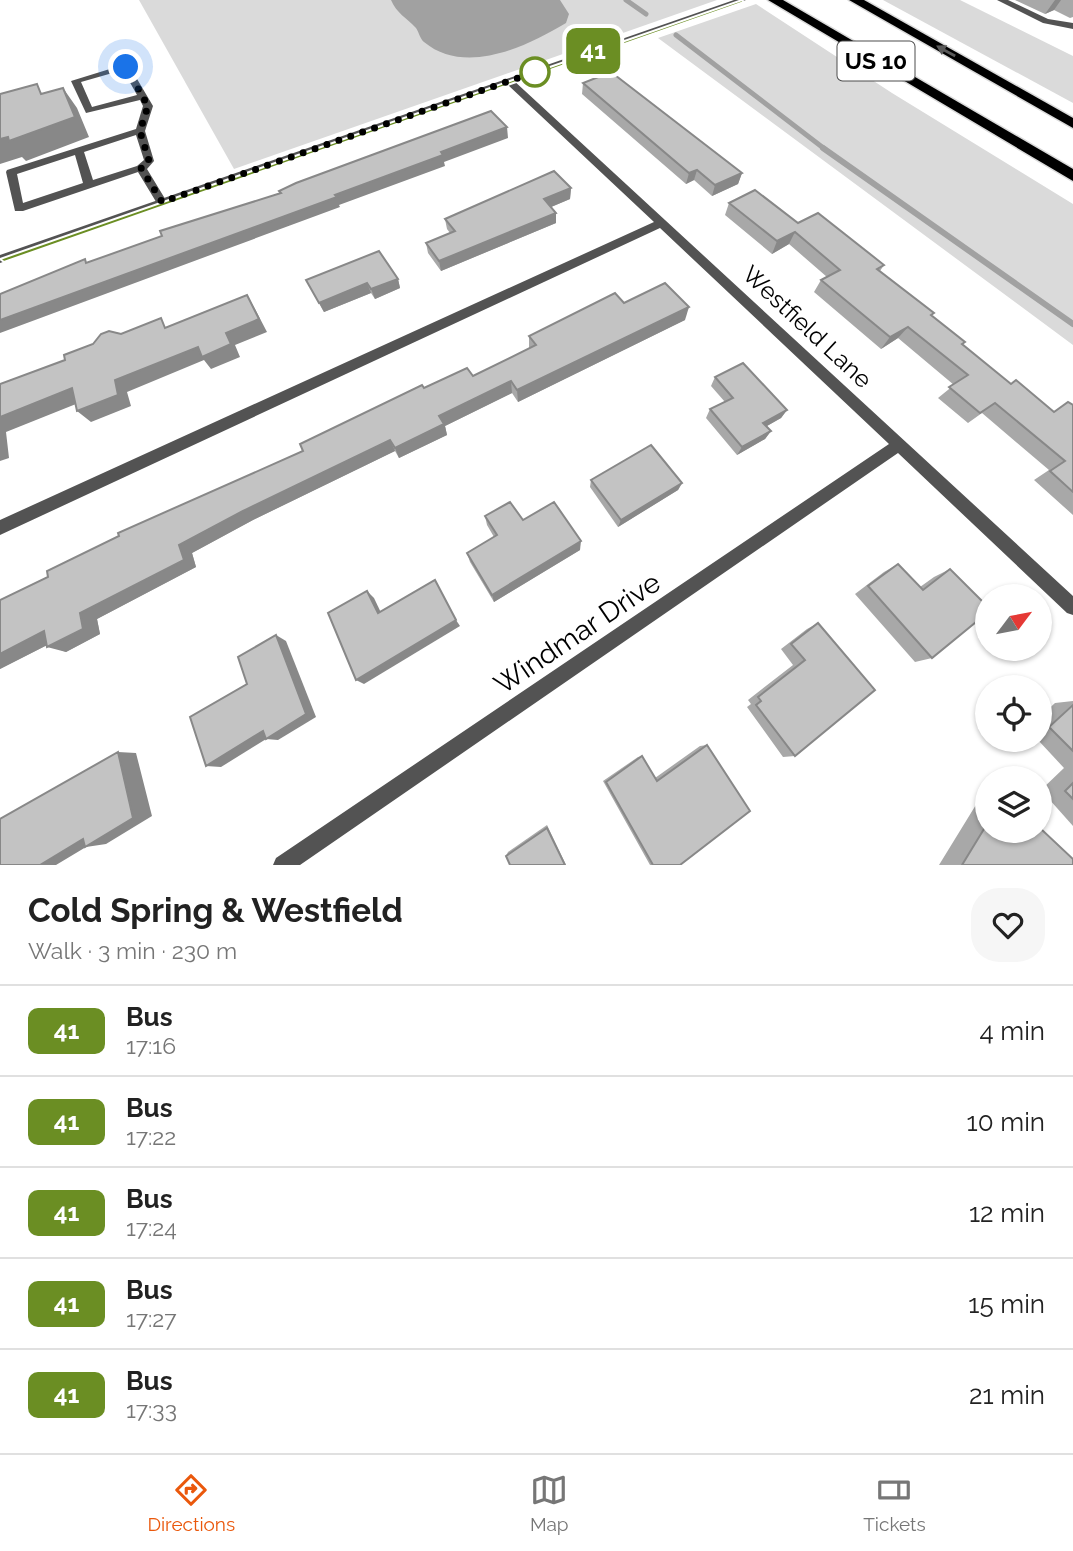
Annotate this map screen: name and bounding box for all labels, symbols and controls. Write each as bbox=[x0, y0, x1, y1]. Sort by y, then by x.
line badge: 41 bbox=[562, 28, 624, 74]
text: 41 bbox=[580, 36, 606, 65]
road number: US 10 bbox=[838, 41, 914, 80]
one-way arrow bbox=[936, 45, 956, 57]
your location bbox=[108, 49, 143, 84]
unlabelled marker bbox=[520, 57, 550, 87]
street label: Westfield Lane bbox=[737, 259, 878, 394]
street label: Windmar Drive bbox=[488, 566, 667, 701]
north arrow bbox=[975, 584, 1052, 662]
map controls bbox=[975, 584, 1052, 843]
button: locate bbox=[975, 675, 1052, 752]
button: layers bbox=[975, 766, 1052, 843]
button: heart bbox=[971, 888, 1045, 962]
text: Cold Spring & Westfield bbox=[28, 891, 403, 930]
text: Walk · 3 min · 230 m bbox=[28, 937, 237, 964]
text: Bus bbox=[126, 1002, 173, 1032]
text: 41 bbox=[54, 1016, 79, 1045]
text: 4 min bbox=[979, 1016, 1045, 1046]
text: 17:16 bbox=[126, 1032, 176, 1059]
text: Bus bbox=[126, 1093, 173, 1123]
text: 41 bbox=[54, 1107, 79, 1136]
text: 10 min bbox=[967, 1107, 1045, 1137]
text: 17:22 bbox=[126, 1123, 176, 1150]
text: Bus bbox=[126, 1184, 173, 1214]
text: 41 bbox=[54, 1198, 79, 1227]
text: 12 min bbox=[969, 1198, 1045, 1228]
text: 17:24 bbox=[126, 1214, 177, 1241]
text: Bus bbox=[126, 1275, 173, 1305]
text: 41 bbox=[54, 1289, 79, 1318]
text: 15 min bbox=[968, 1289, 1045, 1319]
text: 17:27 bbox=[126, 1305, 177, 1332]
text: Bus bbox=[126, 1366, 173, 1396]
text: 41 bbox=[54, 1380, 79, 1409]
text: 21 min bbox=[969, 1380, 1045, 1410]
text: 17:33 bbox=[126, 1396, 177, 1423]
tab: Directions bbox=[147, 1471, 235, 1535]
tab: Map bbox=[530, 1471, 569, 1535]
tab: Tickets bbox=[863, 1471, 926, 1535]

